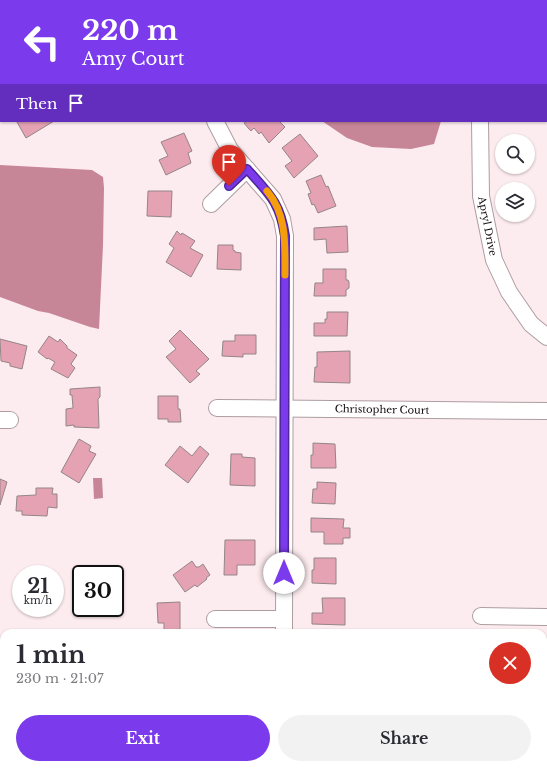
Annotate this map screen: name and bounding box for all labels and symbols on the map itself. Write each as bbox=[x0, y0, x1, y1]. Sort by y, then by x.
pin bbox=[212, 145, 246, 186]
street label: Apryl Drive bbox=[475, 194, 500, 257]
street label: Christopher Court bbox=[335, 402, 430, 417]
position arrow bbox=[263, 552, 305, 594]
speed limit sign: 30 bbox=[72, 565, 124, 617]

